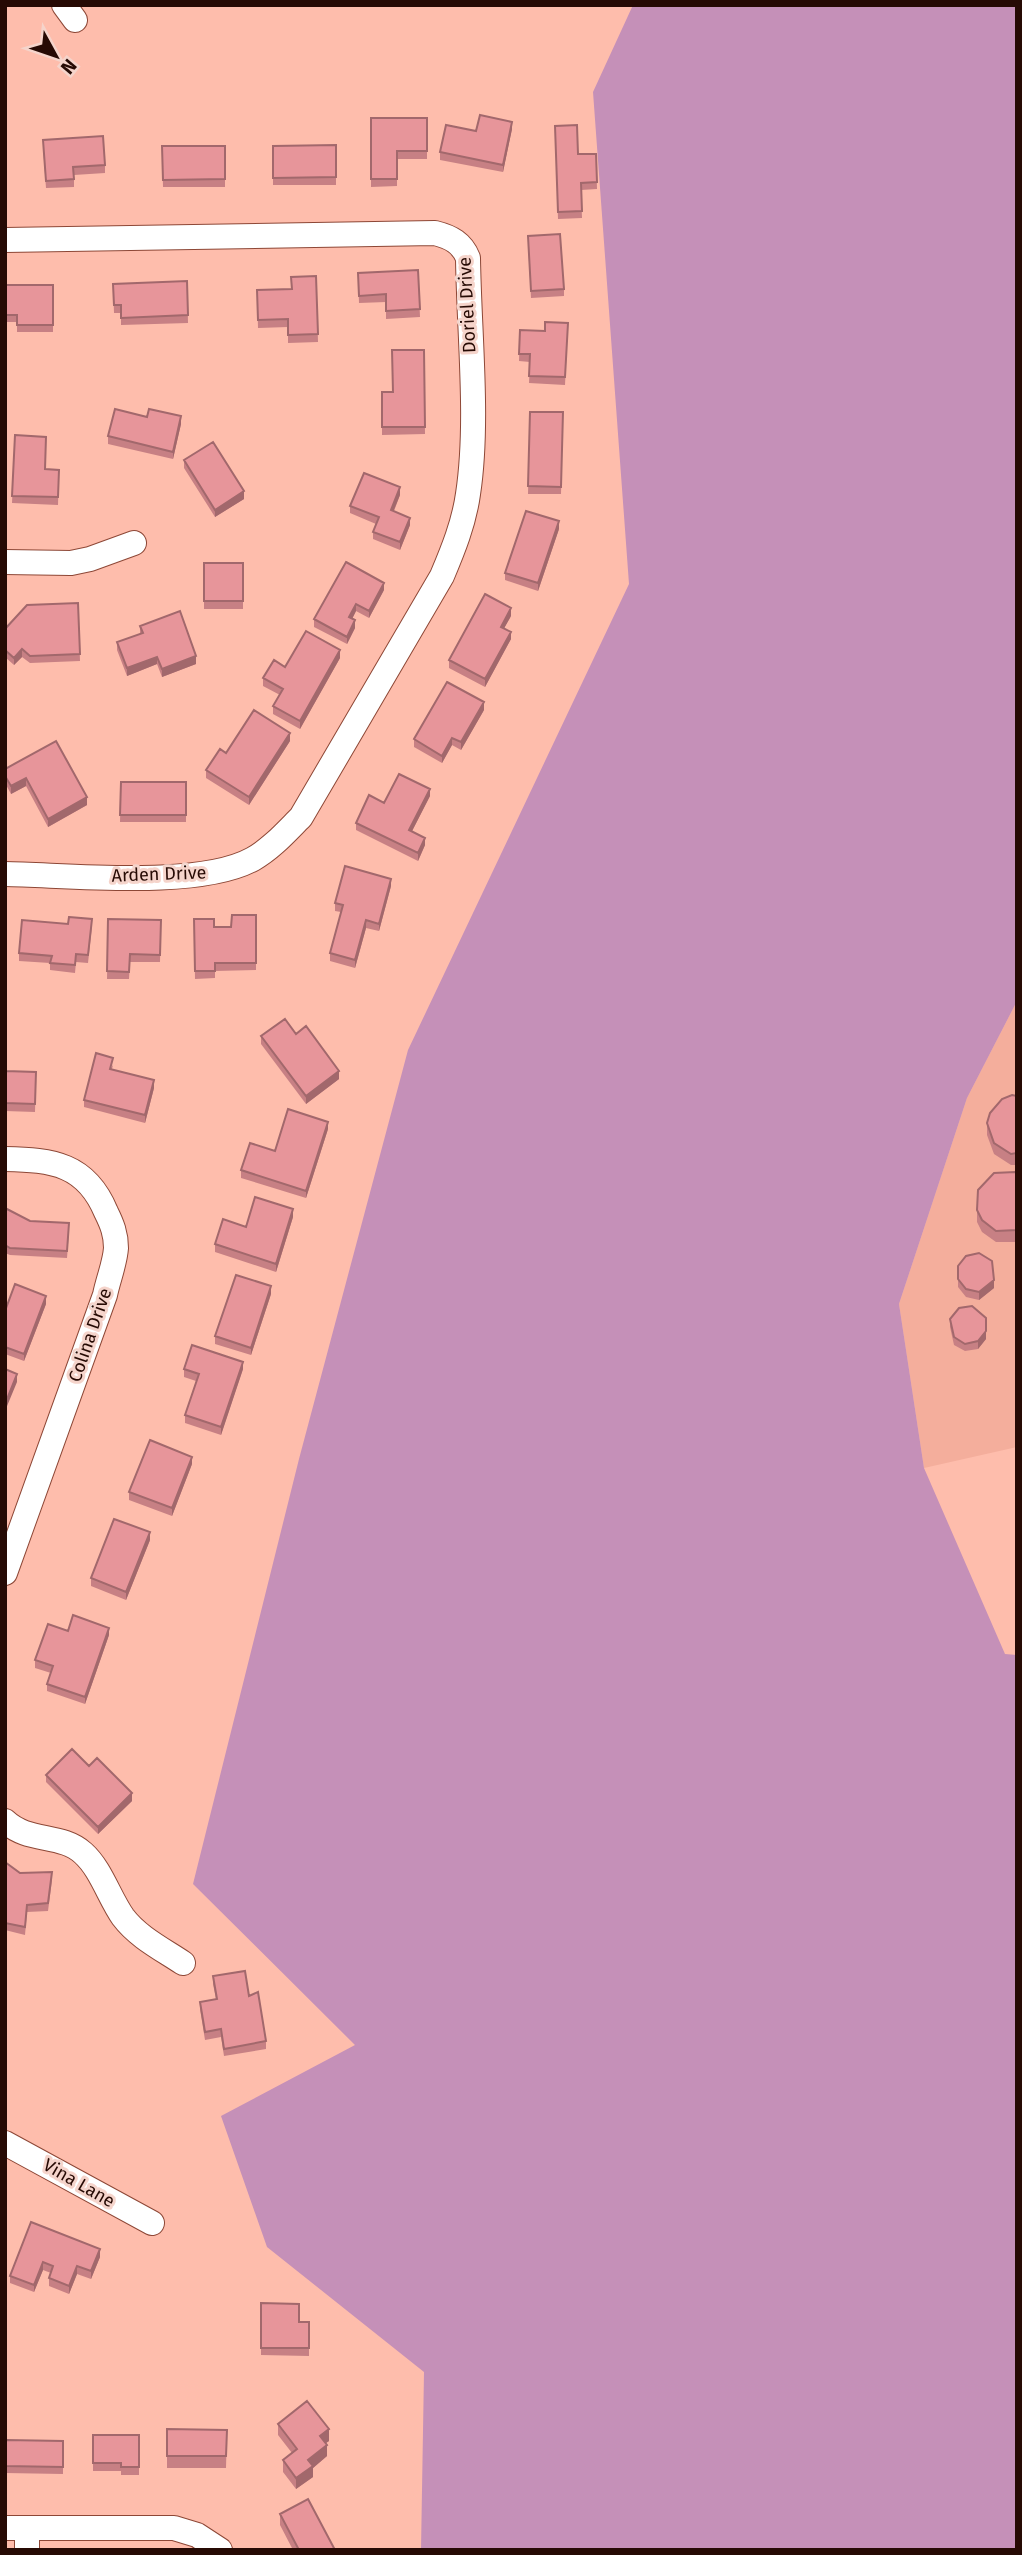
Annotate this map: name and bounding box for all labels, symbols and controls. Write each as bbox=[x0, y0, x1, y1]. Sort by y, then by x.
north arrow bbox=[21, 21, 91, 91]
text: N bbox=[56, 54, 82, 79]
street label: Doriel Drive bbox=[453, 256, 481, 354]
street label: Arden Drive bbox=[111, 861, 207, 887]
street label: Colina Drive bbox=[64, 1285, 116, 1385]
street label: Vina Lane bbox=[39, 2154, 119, 2212]

